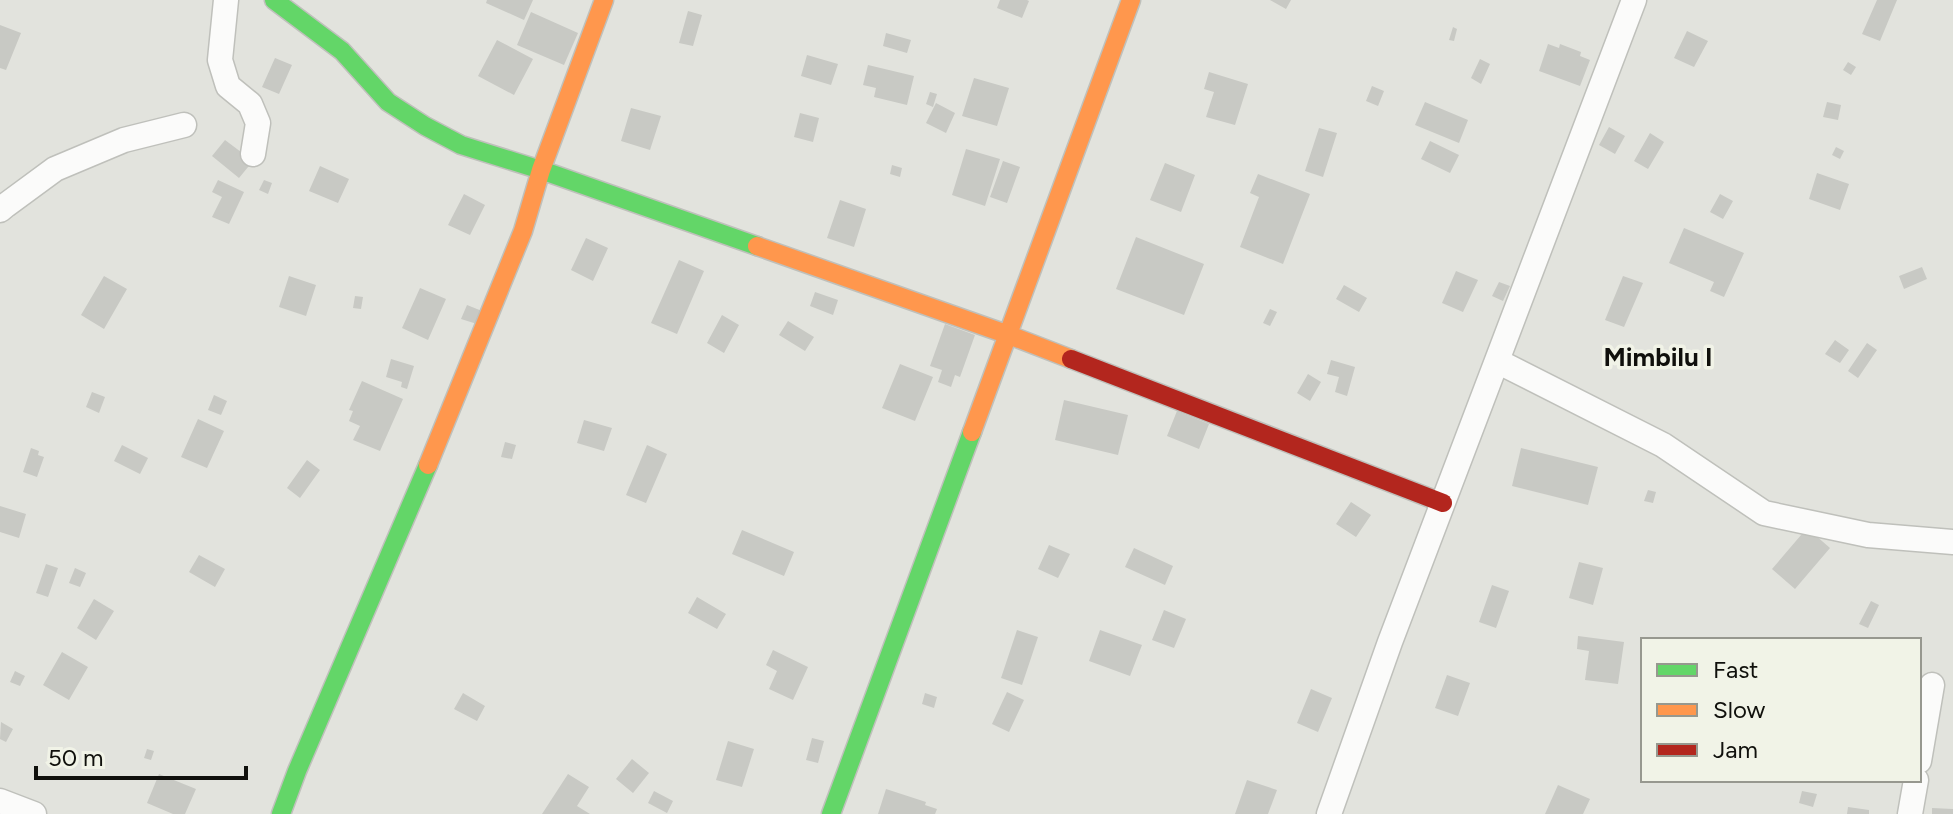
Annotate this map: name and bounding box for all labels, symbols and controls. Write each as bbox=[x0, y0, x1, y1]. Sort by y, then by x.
district label: Mimbilu I bbox=[1604, 341, 1712, 373]
legend bbox=[1641, 638, 1921, 782]
text: Fast bbox=[1713, 655, 1758, 684]
text: Slow bbox=[1713, 695, 1766, 724]
scale bar bbox=[36, 730, 246, 780]
text: Jam bbox=[1713, 735, 1758, 764]
text: 50 m bbox=[48, 743, 104, 772]

